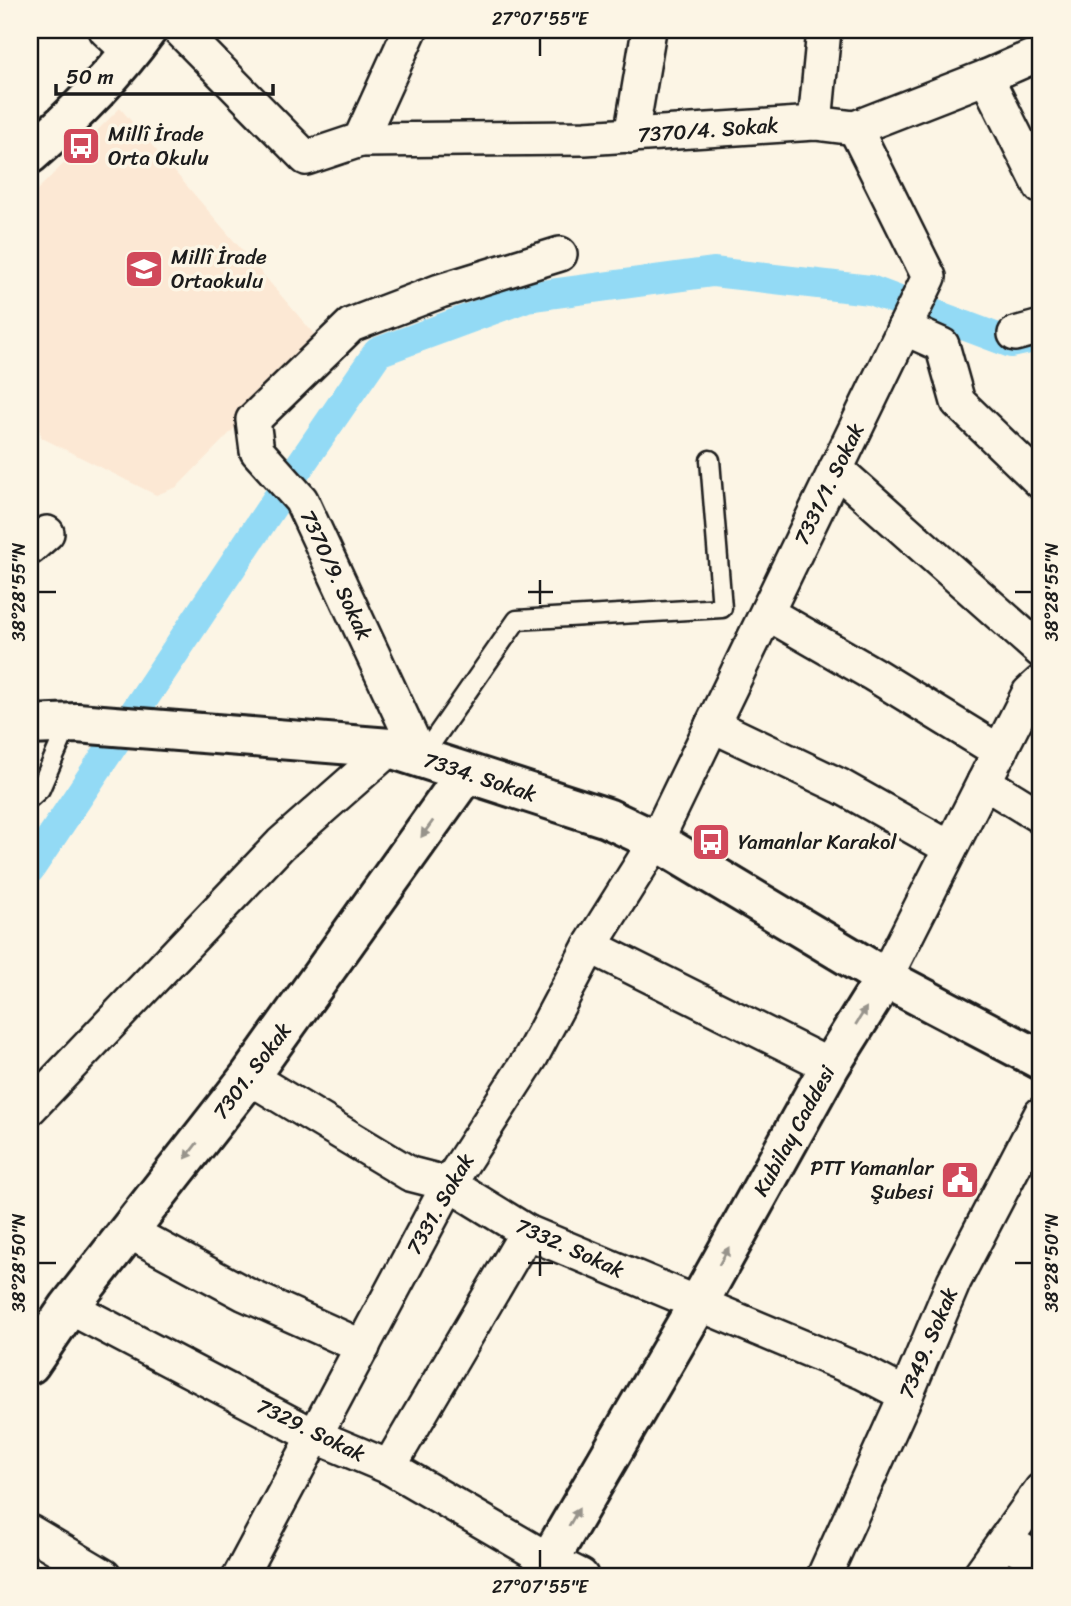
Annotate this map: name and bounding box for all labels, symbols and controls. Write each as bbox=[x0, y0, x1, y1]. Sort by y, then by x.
text: 27°07'55"E bbox=[492, 3, 589, 35]
scale bar bbox=[56, 52, 273, 96]
text: 50 m bbox=[66, 58, 114, 96]
street label: 7370/4. Sokak bbox=[636, 106, 780, 154]
place label: Millî İrade Orta Okulu bbox=[108, 115, 209, 177]
bus stop icon: Millî İrade Orta Okulu bbox=[60, 125, 102, 167]
place label: Millî İrade Ortaokulu bbox=[171, 238, 267, 300]
school or university icon: Millî İrade Ortaokulu bbox=[123, 248, 165, 290]
street label: 7331/1. Sokak bbox=[783, 416, 875, 552]
street label: 7370/9. Sokak bbox=[289, 503, 383, 647]
text: 38°28'55"N bbox=[3, 542, 35, 641]
text: 38°28'55"N bbox=[1036, 542, 1068, 641]
street label: 7334. Sokak bbox=[419, 741, 541, 813]
one-way arrow bbox=[420, 820, 434, 838]
bus stop icon: Yamanlar Karakol bbox=[690, 821, 732, 863]
place label: Yamanlar Karakol bbox=[738, 823, 897, 861]
one-way arrow bbox=[855, 1007, 868, 1026]
street label: 7301. Sokak bbox=[202, 1014, 302, 1128]
street label: Kubilay Caddesi bbox=[742, 1057, 846, 1204]
one-way arrow bbox=[184, 1141, 199, 1159]
street label: 7331. Sokak bbox=[395, 1146, 485, 1262]
place label: PTT Yamanlar Şubesi bbox=[810, 1149, 934, 1211]
public building icon: PTT Yamanlar Şubesi bbox=[939, 1159, 981, 1201]
street label: 7332. Sokak bbox=[509, 1207, 631, 1289]
text: 38°28'50"N bbox=[3, 1213, 35, 1312]
text: 38°28'50"N bbox=[1036, 1213, 1068, 1312]
one-way arrow bbox=[718, 1247, 730, 1266]
street label: 7349. Sokak bbox=[887, 1281, 969, 1405]
street label: 7329. Sokak bbox=[250, 1387, 372, 1473]
one-way arrow bbox=[568, 1508, 580, 1527]
text: 27°07'55"E bbox=[492, 1571, 589, 1603]

